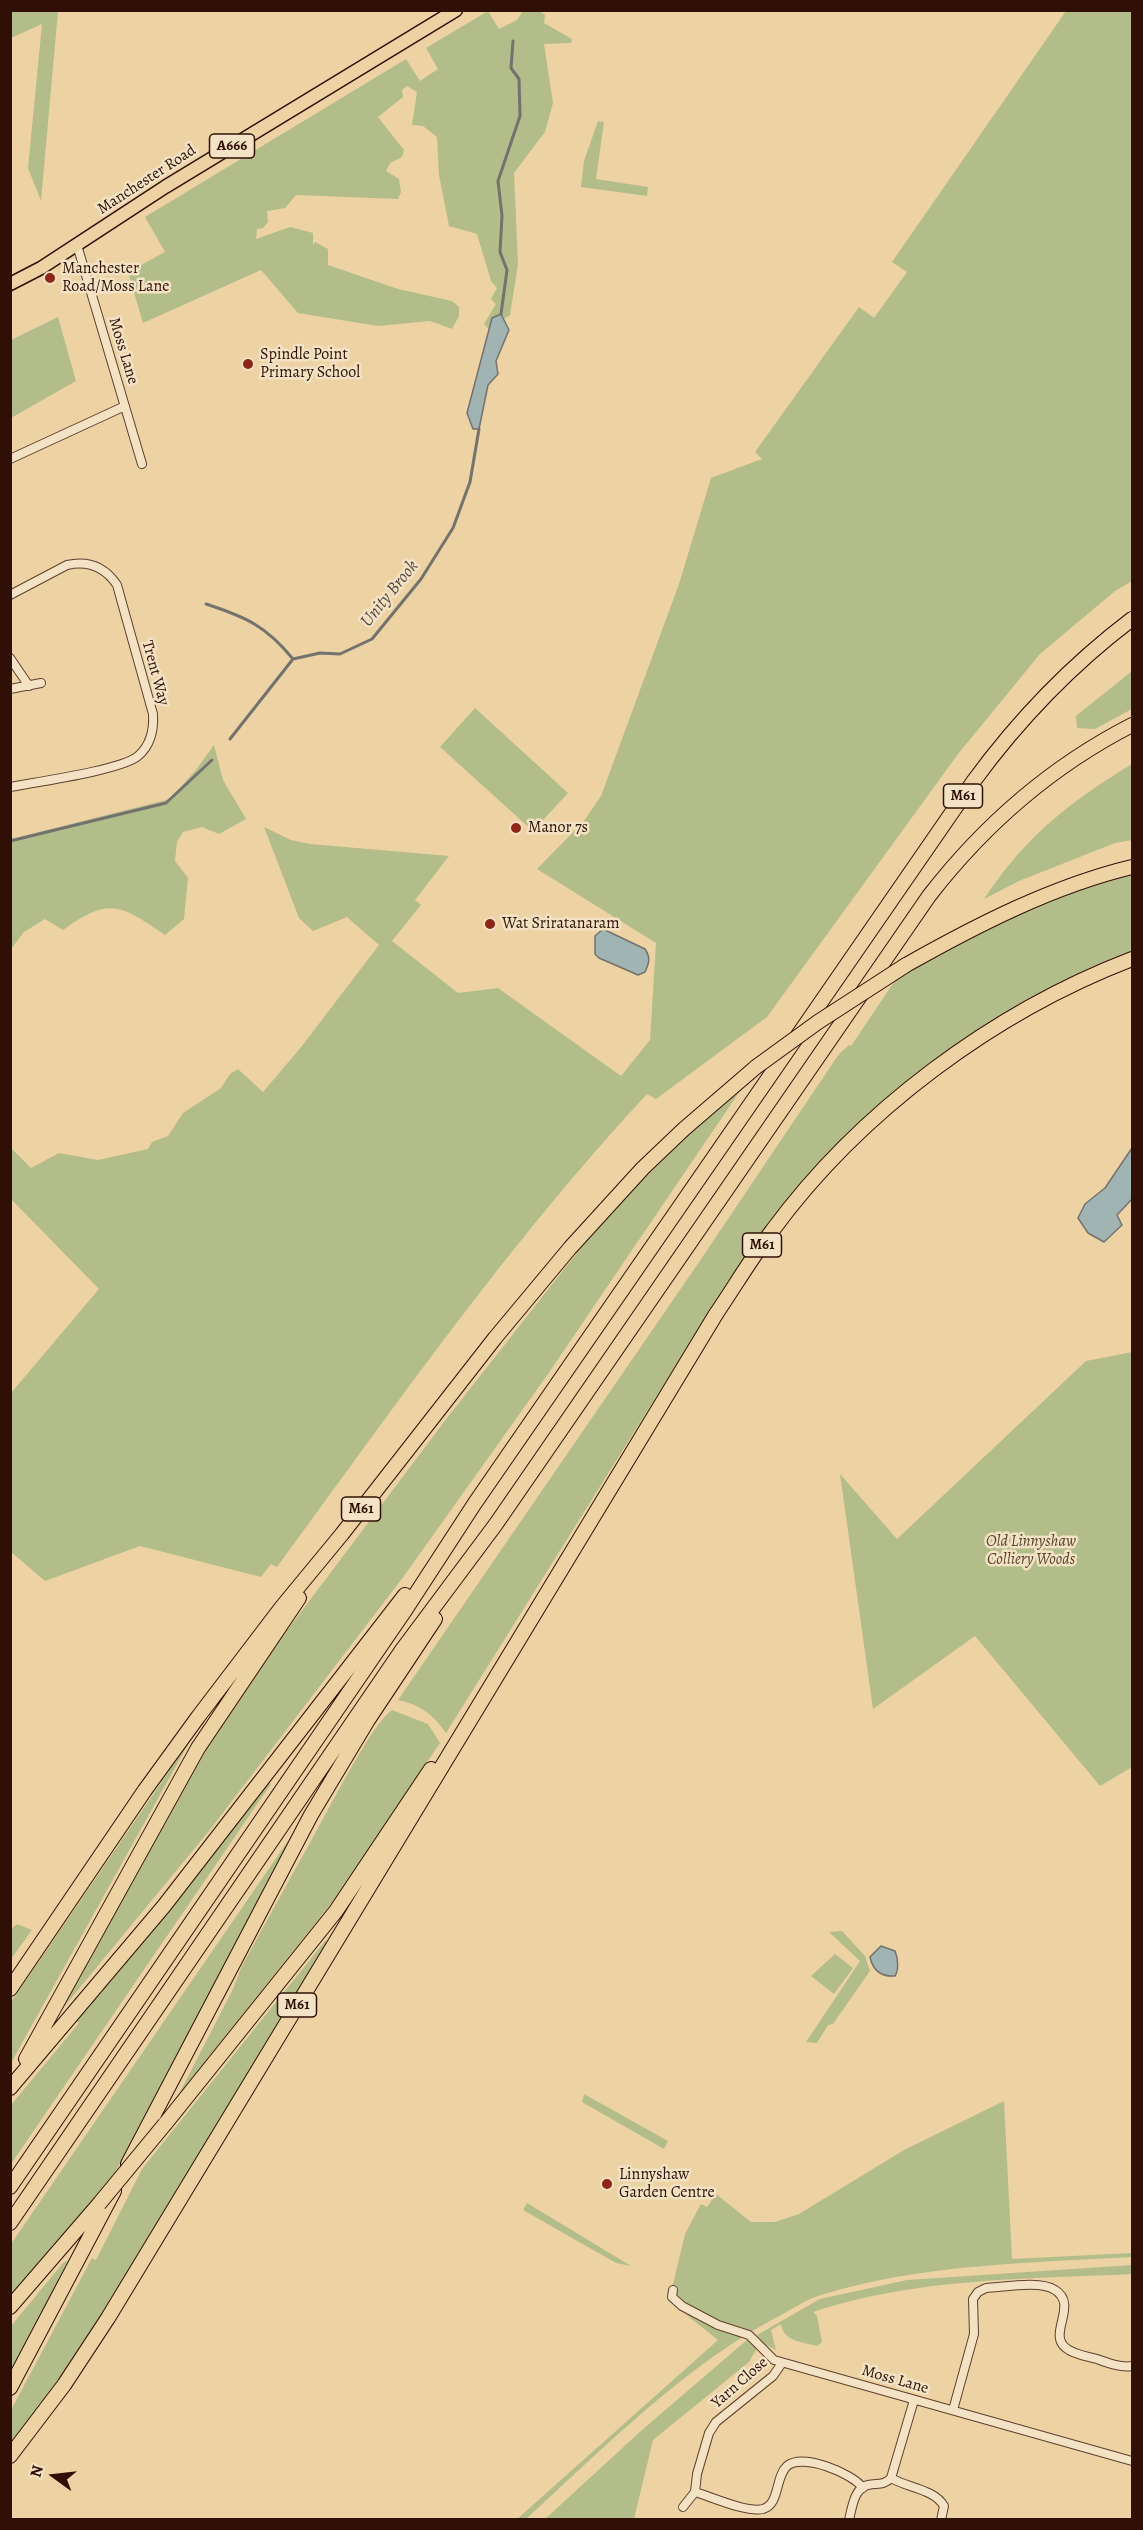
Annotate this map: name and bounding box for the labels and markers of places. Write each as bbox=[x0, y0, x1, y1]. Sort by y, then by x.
place label: Manchester Road/Moss Lane bbox=[62, 259, 169, 297]
marker: Manchester Road/Moss Lane bbox=[43, 271, 57, 285]
place label: Spindle Point Primary School bbox=[260, 345, 360, 383]
marker: Spindle Point Primary School bbox=[241, 357, 255, 371]
place label: Manor 7s bbox=[528, 818, 588, 838]
marker: Manor 7s bbox=[509, 821, 523, 835]
place label: Wat Sriratanaram bbox=[502, 914, 620, 934]
marker: Wat Sriratanaram bbox=[483, 917, 497, 931]
place label: Linnyshaw Garden Centre bbox=[619, 2165, 715, 2203]
marker: Linnyshaw Garden Centre bbox=[600, 2177, 614, 2191]

